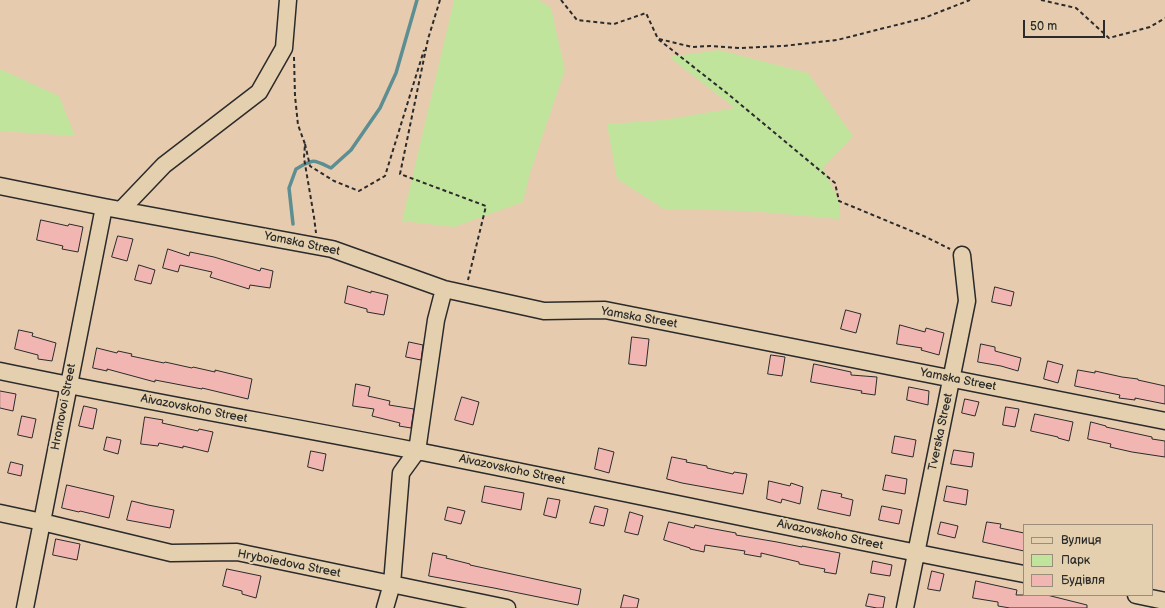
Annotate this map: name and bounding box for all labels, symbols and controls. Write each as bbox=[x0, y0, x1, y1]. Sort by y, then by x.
scale bar bbox=[1025, 12, 1107, 38]
text: 50 m bbox=[1030, 19, 1057, 34]
street label: Yamska Street bbox=[263, 229, 341, 259]
street label: Yamska Street bbox=[600, 304, 678, 332]
street label: Hromovoi Street bbox=[49, 363, 79, 451]
street label: Yamska Street bbox=[919, 366, 997, 394]
street label: Aivazovskoho Street bbox=[139, 392, 249, 426]
street label: Tverska Street bbox=[926, 392, 956, 472]
street label: Aivazovskoho Street bbox=[458, 452, 566, 488]
street label: Aivazovskoho Street bbox=[776, 517, 884, 553]
legend bbox=[1023, 524, 1153, 596]
text: Вулиця bbox=[1061, 533, 1101, 548]
street label: Hryboiedova Street bbox=[236, 547, 342, 581]
text: Парк bbox=[1061, 553, 1090, 568]
text: Будівля bbox=[1061, 573, 1105, 588]

